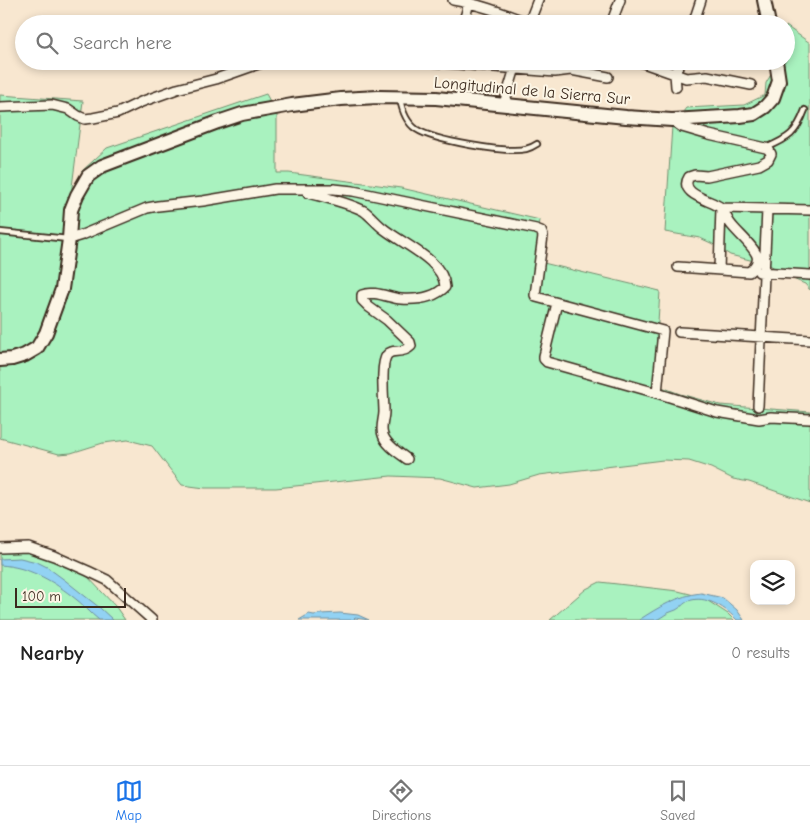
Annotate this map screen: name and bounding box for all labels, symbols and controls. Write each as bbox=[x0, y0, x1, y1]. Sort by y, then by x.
search box bbox=[15, 15, 795, 70]
icon: search bbox=[33, 29, 61, 57]
text: Search here bbox=[73, 32, 172, 54]
street label: Longitudinal de la Sierra Sur bbox=[433, 73, 631, 109]
map controls bbox=[750, 560, 795, 605]
button: layers bbox=[750, 560, 795, 605]
scale bar bbox=[15, 585, 126, 608]
text: 100 m bbox=[22, 588, 61, 605]
text: Nearby bbox=[20, 641, 84, 665]
text: 0 results bbox=[731, 644, 790, 662]
tab: Map bbox=[115, 777, 143, 824]
tab: Directions bbox=[372, 777, 431, 824]
tab: Saved bbox=[660, 777, 695, 824]

